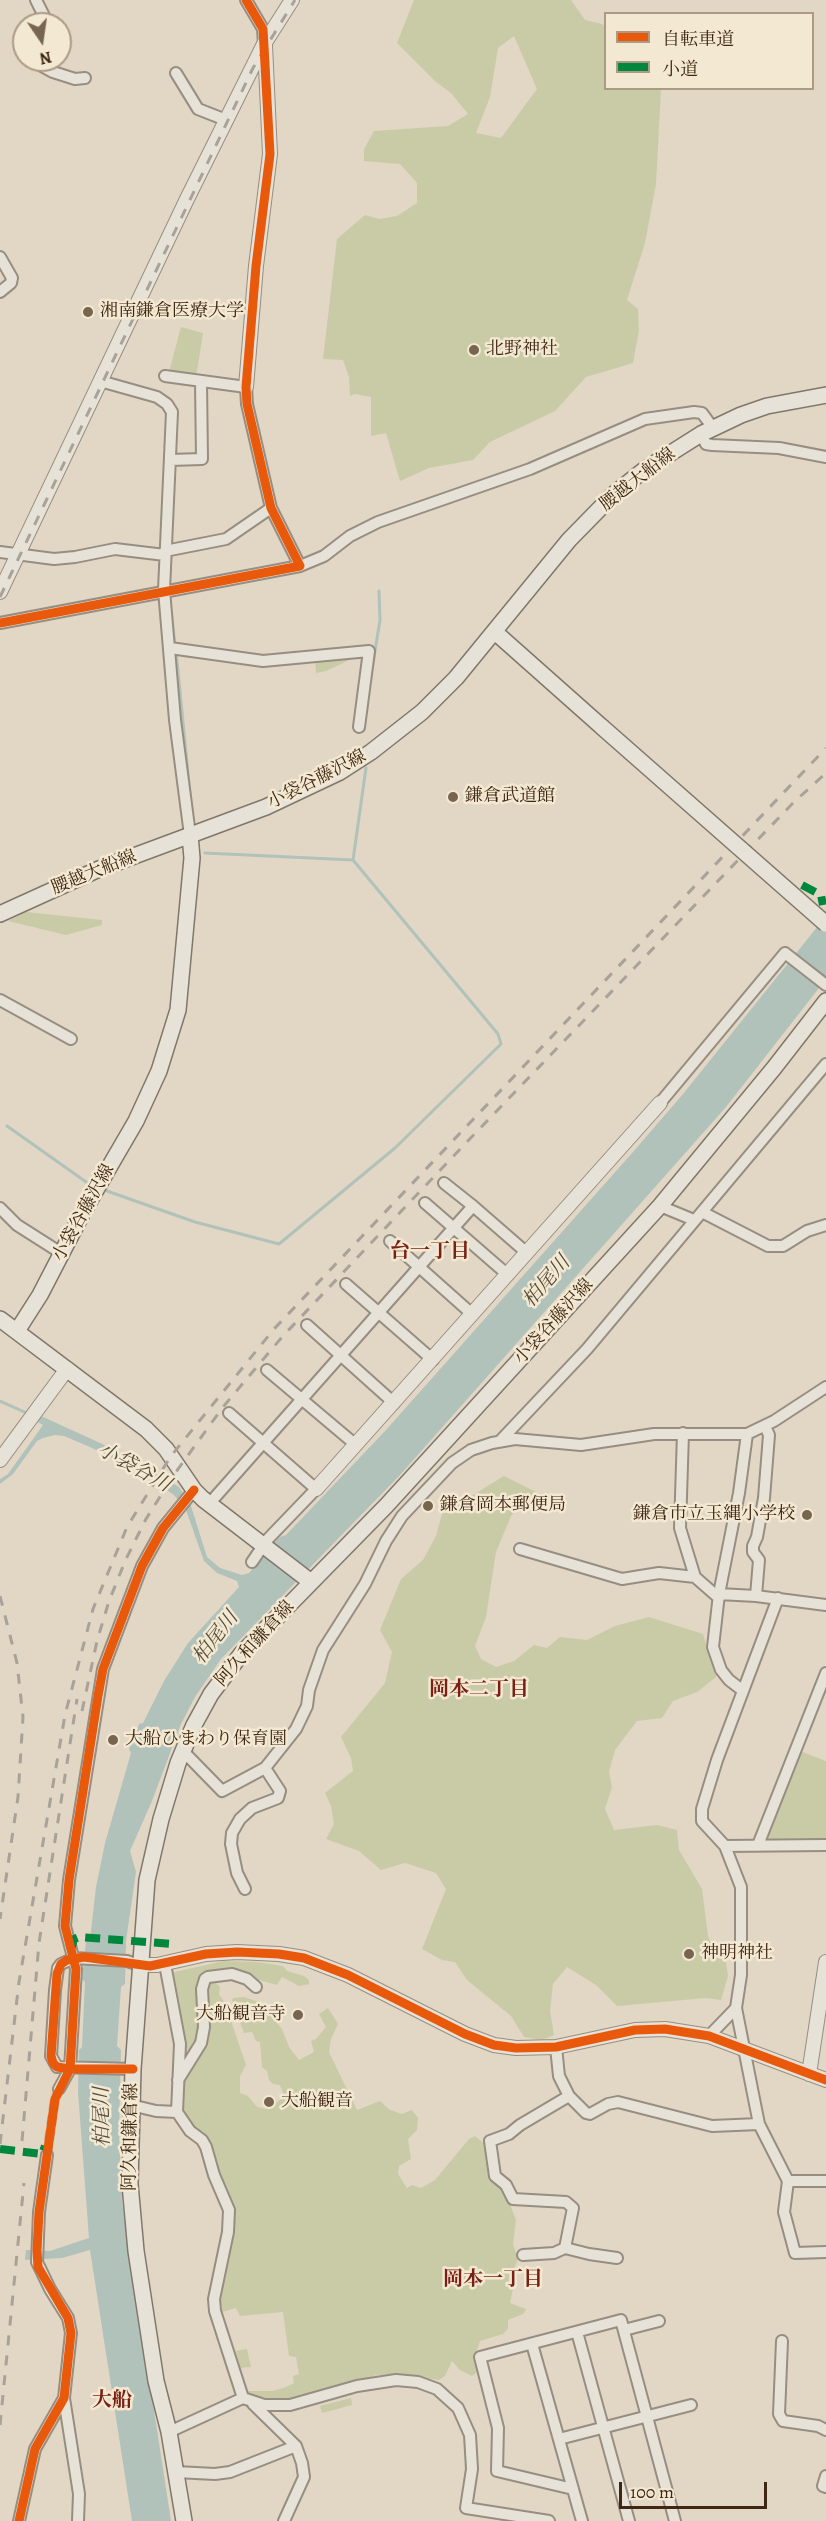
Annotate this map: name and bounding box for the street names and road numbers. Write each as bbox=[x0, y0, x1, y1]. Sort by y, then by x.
street label: 腰越大船線 bbox=[596, 444, 680, 516]
street label: 小袋谷藤沢線 bbox=[264, 746, 370, 814]
street label: 腰越大船線 bbox=[48, 846, 140, 900]
street label: 小袋谷藤沢線 bbox=[48, 1161, 120, 1265]
street label: 小袋谷藤沢線 bbox=[510, 1275, 598, 1369]
street label: 阿久和鎌倉線 bbox=[211, 1597, 299, 1691]
street label: 阿久和鎌倉線 bbox=[119, 2083, 143, 2191]

